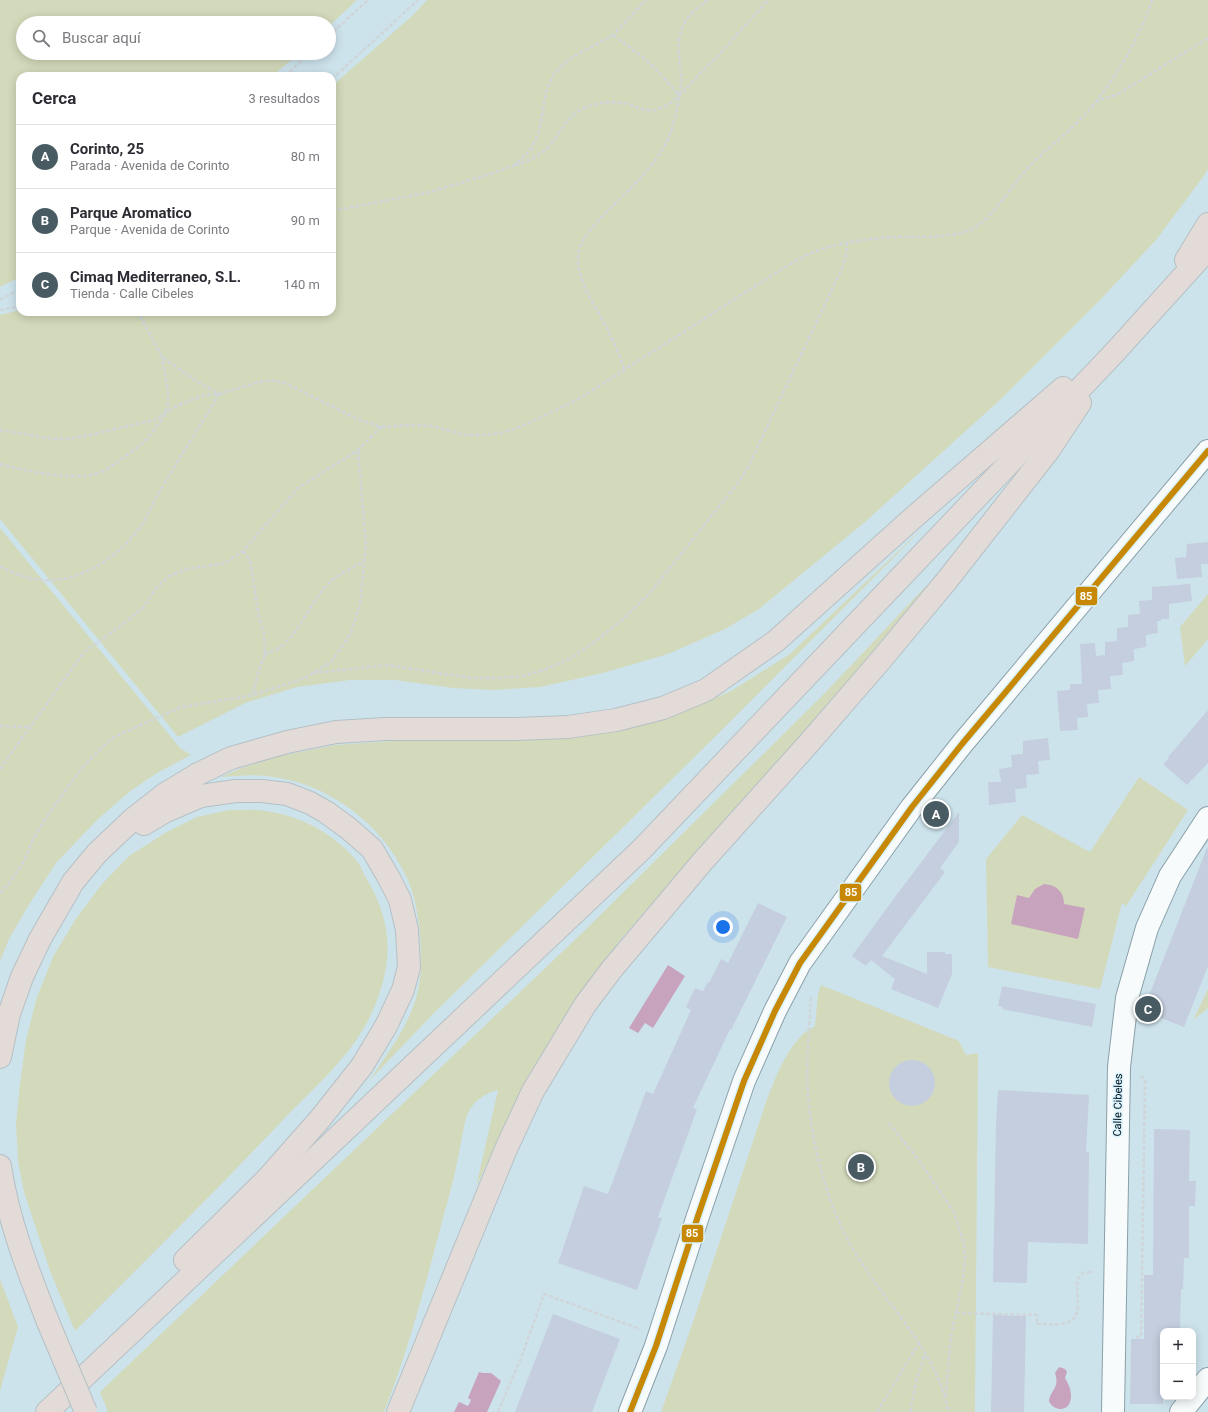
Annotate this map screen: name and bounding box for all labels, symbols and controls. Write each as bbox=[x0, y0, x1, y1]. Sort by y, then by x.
search box bbox=[16, 16, 336, 60]
icon: search bbox=[30, 27, 52, 49]
text: Buscar aquí bbox=[62, 29, 141, 47]
text: Cerca bbox=[32, 88, 76, 108]
text: 3 resultados bbox=[248, 91, 320, 106]
text: Corinto, 25 bbox=[70, 140, 144, 158]
text: A bbox=[41, 149, 49, 164]
text: 80 m bbox=[291, 149, 320, 164]
text: Parada · Avenida de Corinto bbox=[70, 158, 230, 173]
text: Parque Aromatico bbox=[70, 204, 192, 222]
text: B bbox=[41, 213, 49, 228]
text: 90 m bbox=[291, 213, 320, 228]
text: Parque · Avenida de Corinto bbox=[70, 222, 230, 237]
text: Cimaq Mediterraneo, S.L. bbox=[70, 268, 241, 286]
text: C bbox=[41, 277, 49, 292]
text: 140 m bbox=[283, 277, 320, 292]
text: Tienda · Calle Cibeles bbox=[70, 286, 194, 301]
line badge: 85 bbox=[1075, 586, 1098, 606]
text: 85 bbox=[1080, 590, 1092, 603]
pin: A bbox=[923, 799, 949, 829]
line badge: 85 bbox=[839, 883, 862, 902]
text: 85 bbox=[845, 886, 857, 899]
your location bbox=[713, 917, 733, 937]
pin: C bbox=[1135, 994, 1161, 1024]
street label: Calle Cibeles bbox=[1111, 1073, 1125, 1137]
pin: B bbox=[848, 1152, 874, 1182]
line badge: 85 bbox=[681, 1224, 704, 1243]
text: 85 bbox=[686, 1227, 698, 1240]
map controls bbox=[1160, 1328, 1196, 1400]
button: + bbox=[1160, 1328, 1196, 1364]
button: − bbox=[1160, 1364, 1196, 1400]

